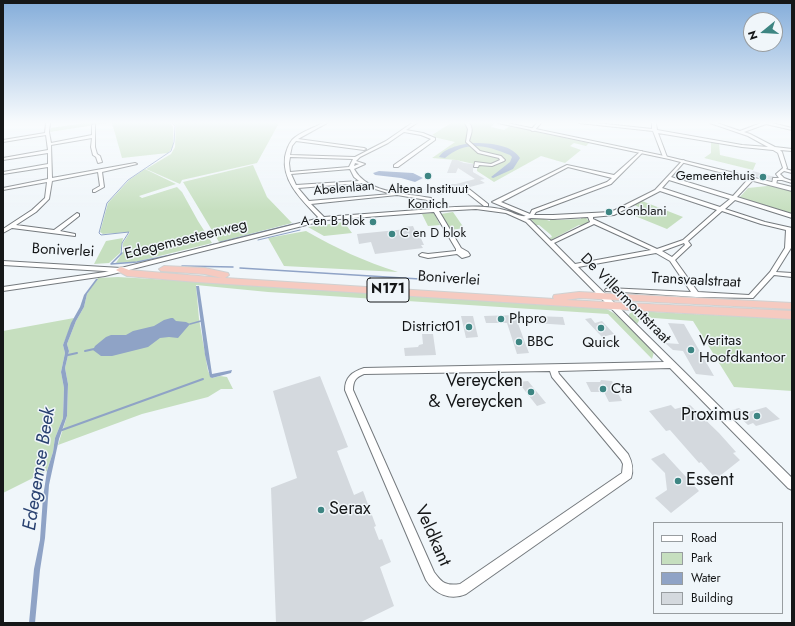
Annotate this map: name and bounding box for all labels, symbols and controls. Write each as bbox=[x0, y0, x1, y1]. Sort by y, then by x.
north arrow bbox=[743, 12, 783, 52]
text: N bbox=[744, 29, 761, 42]
place label: Gemeentehuis bbox=[676, 169, 755, 185]
marker: Altena Instituut Kontich bbox=[423, 171, 433, 181]
marker: Gemeentehuis bbox=[758, 172, 768, 182]
street label: Abelenlaan bbox=[313, 179, 375, 199]
place label: Altena Instituut Kontich bbox=[388, 182, 468, 213]
place label: Conblani bbox=[617, 204, 667, 220]
marker: Conblani bbox=[604, 207, 614, 217]
place label: A en B blok bbox=[301, 214, 365, 230]
street label: Edegemsesteenweg bbox=[123, 216, 249, 264]
marker: A en B blok bbox=[368, 217, 378, 227]
place label: C en D blok bbox=[400, 226, 466, 242]
marker: C en D blok bbox=[387, 229, 397, 239]
street label: Boniverlei bbox=[31, 240, 95, 262]
street label: De Villermontstraat bbox=[576, 250, 674, 348]
street label: Boniverlei bbox=[417, 268, 481, 290]
street label: Transvaalstraat bbox=[651, 270, 741, 292]
road number: N171 bbox=[367, 278, 409, 302]
place label: Phpro bbox=[509, 310, 547, 328]
marker: Phpro bbox=[496, 314, 506, 324]
place label: District01 bbox=[402, 318, 461, 336]
marker: District01 bbox=[464, 322, 474, 332]
marker: Quick bbox=[596, 323, 606, 333]
place label: Veritas Hoofdkantoor bbox=[699, 332, 786, 367]
place label: BBC bbox=[527, 333, 554, 351]
place label: Quick bbox=[582, 334, 620, 352]
marker: BBC bbox=[514, 337, 524, 347]
marker: Veritas Hoofdkantoor bbox=[686, 345, 696, 355]
place label: Vereycken & Vereycken bbox=[428, 371, 523, 414]
place label: Cta bbox=[611, 380, 632, 398]
marker: Cta bbox=[598, 384, 608, 394]
marker: Vereycken & Vereycken bbox=[526, 387, 536, 397]
place label: Proximus bbox=[681, 405, 749, 427]
water label: Edegemse Beek bbox=[19, 406, 61, 532]
marker: Proximus bbox=[752, 411, 762, 421]
place label: Essent bbox=[686, 470, 733, 492]
marker: Essent bbox=[673, 476, 683, 486]
place label: Serax bbox=[329, 499, 371, 521]
street label: Veldkant bbox=[409, 502, 455, 570]
marker: Serax bbox=[316, 505, 326, 515]
legend bbox=[653, 522, 783, 614]
text: Road bbox=[691, 529, 717, 547]
text: Park bbox=[691, 549, 712, 567]
text: Water bbox=[691, 569, 721, 587]
text: Building bbox=[691, 589, 733, 607]

